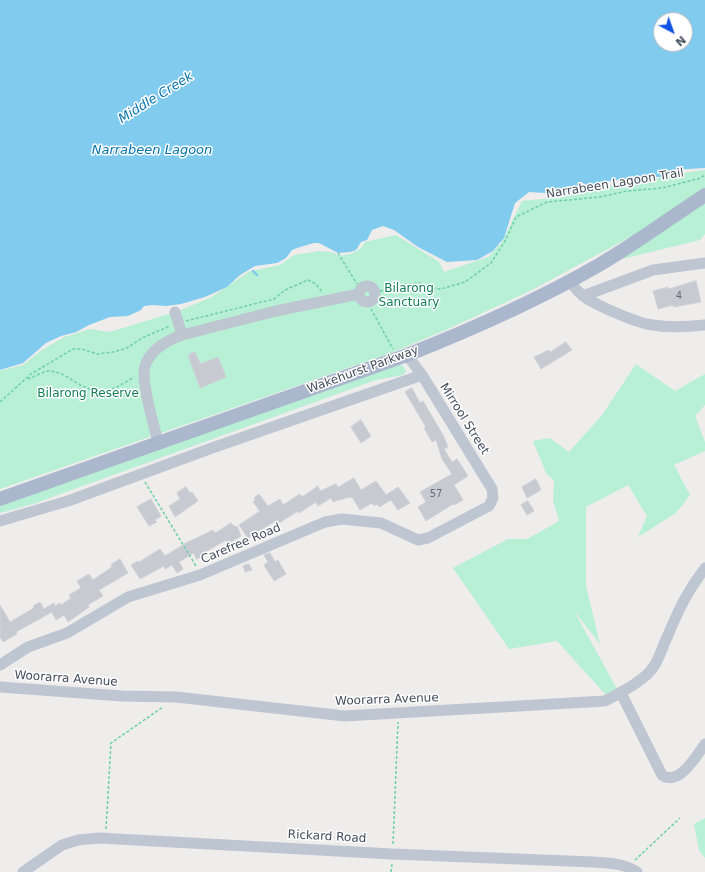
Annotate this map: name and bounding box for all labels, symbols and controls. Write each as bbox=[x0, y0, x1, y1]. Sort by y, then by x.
north arrow bbox=[653, 12, 693, 52]
text: N bbox=[673, 33, 688, 49]
water label: Middle Creek bbox=[116, 69, 196, 127]
water label: Narrabeen Lagoon bbox=[92, 143, 212, 159]
street label: Narrabeen Lagoon Trail bbox=[545, 166, 685, 202]
park label: Bilarong Sanctuary bbox=[379, 282, 439, 310]
house number: 4 bbox=[676, 290, 682, 302]
street label: Wakehurst Parkway bbox=[305, 343, 421, 397]
street label: Mirrool Street bbox=[436, 381, 492, 457]
park label: Bilarong Reserve bbox=[37, 387, 139, 401]
house number: 57 bbox=[430, 488, 442, 500]
street label: Carefree Road bbox=[199, 521, 283, 567]
street label: Woorarra Avenue bbox=[14, 668, 118, 690]
street label: Woorarra Avenue bbox=[335, 691, 439, 709]
street label: Rickard Road bbox=[287, 828, 367, 846]

